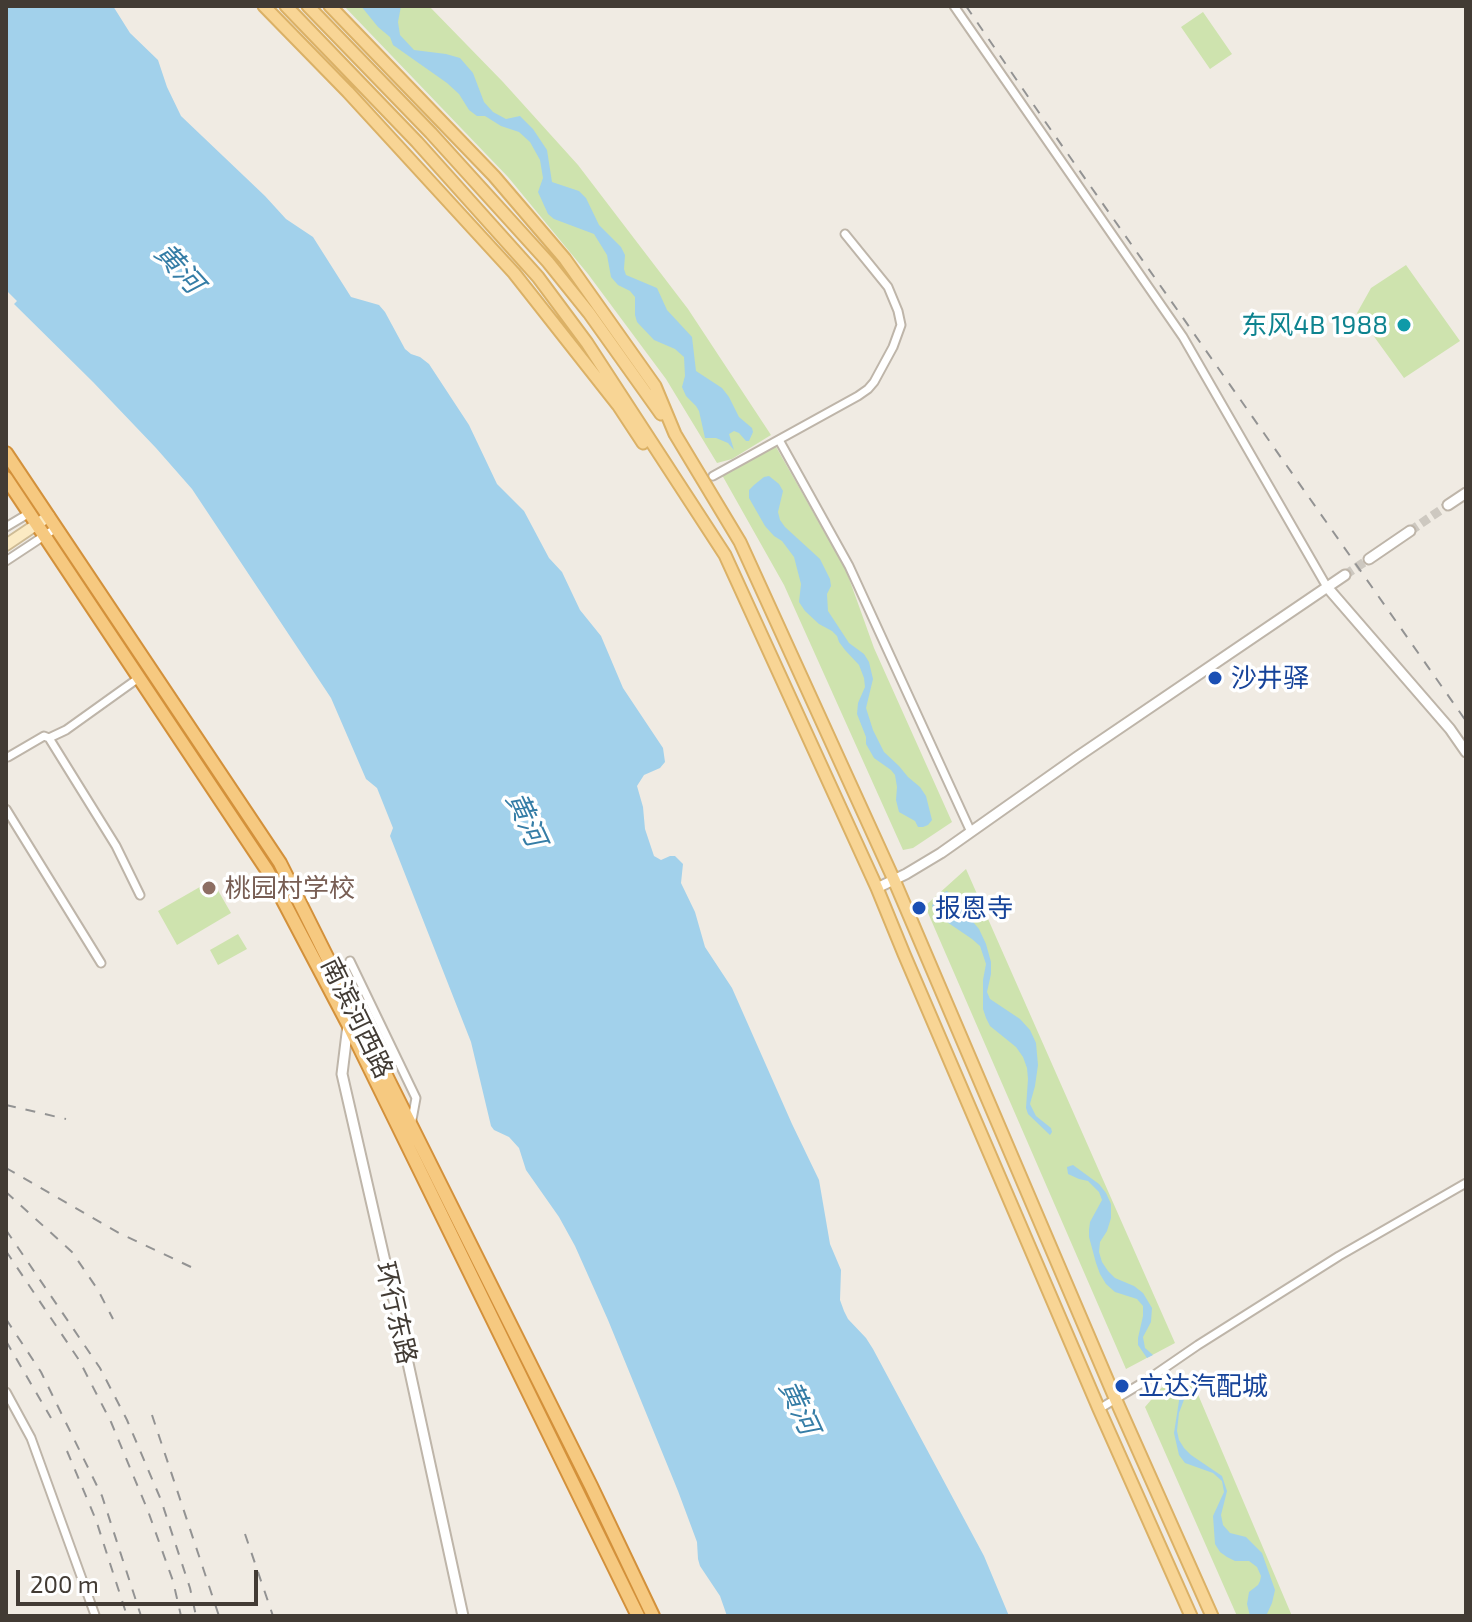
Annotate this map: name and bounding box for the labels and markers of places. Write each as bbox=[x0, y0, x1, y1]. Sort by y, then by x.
place label: 东风4B 1988 bbox=[1241, 309, 1388, 341]
marker: 东风4B 1988 bbox=[1395, 316, 1413, 334]
place label: 沙井驿 bbox=[1231, 662, 1309, 694]
marker: 沙井驿 bbox=[1206, 669, 1224, 687]
place label: 桃园村学校 bbox=[225, 872, 355, 904]
marker: 桃园村学校 bbox=[200, 879, 218, 897]
place label: 报恩寺 bbox=[935, 892, 1013, 924]
marker: 报恩寺 bbox=[910, 899, 928, 917]
place label: 立达汽配城 bbox=[1138, 1370, 1268, 1402]
marker: 立达汽配城 bbox=[1113, 1377, 1131, 1395]

